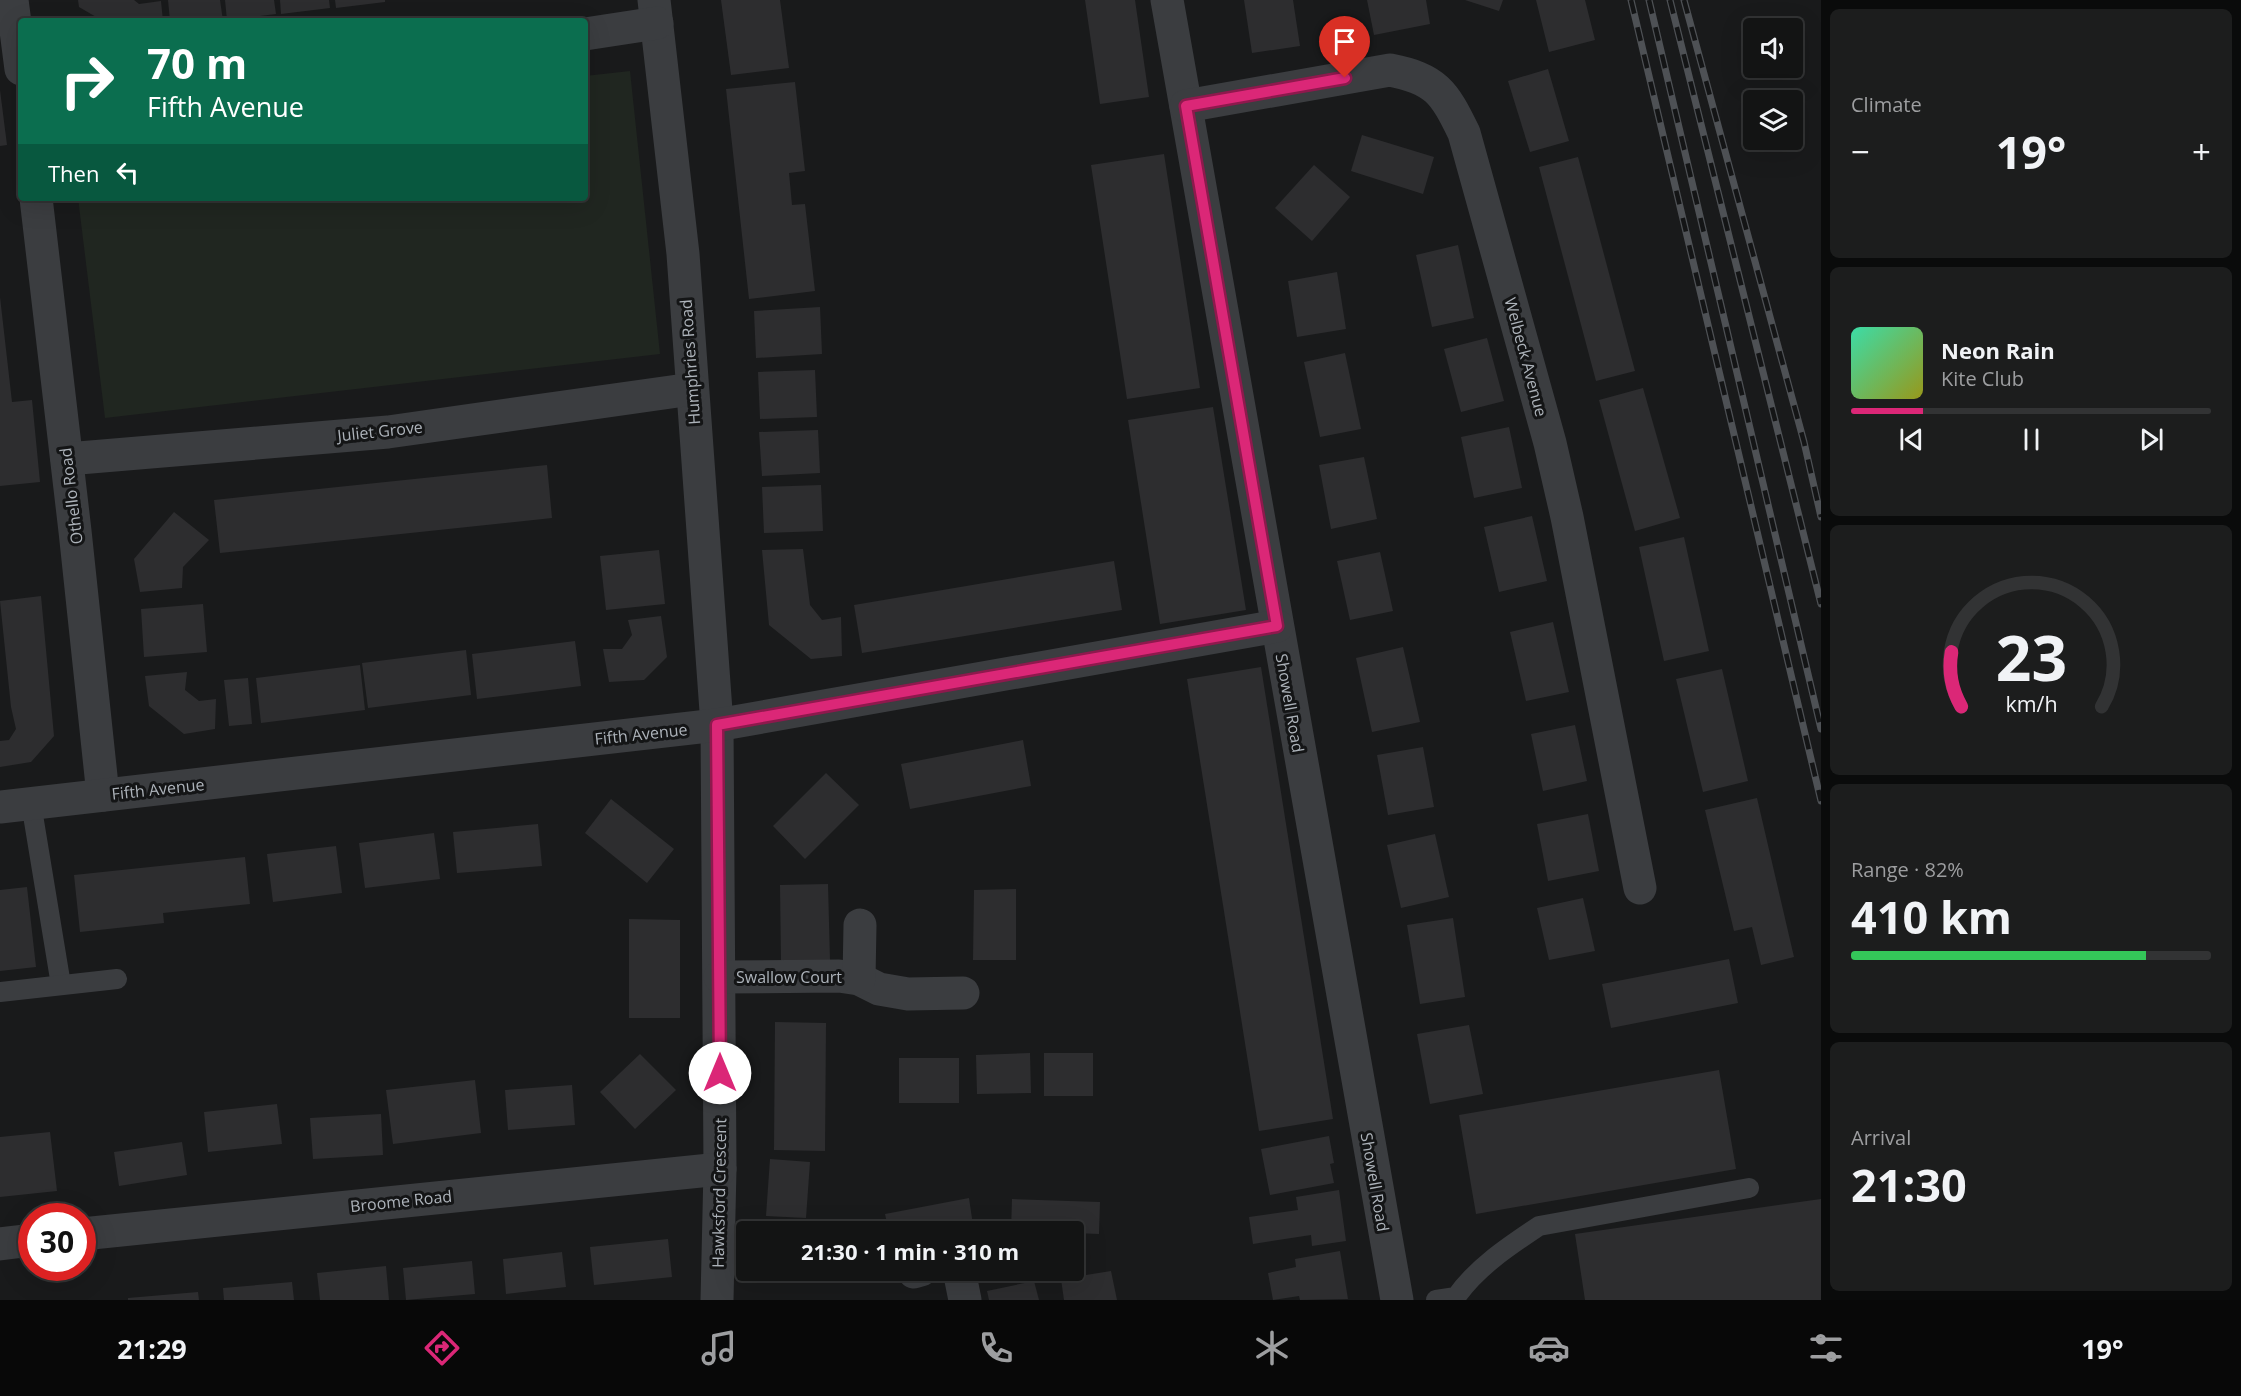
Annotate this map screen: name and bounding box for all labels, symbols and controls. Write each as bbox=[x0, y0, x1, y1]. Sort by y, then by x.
pin bbox=[1319, 16, 1370, 78]
map controls bbox=[1743, 18, 1803, 150]
button: sound bbox=[1743, 18, 1803, 78]
icon: arrive bbox=[1328, 25, 1361, 58]
text: 70 m bbox=[147, 34, 247, 91]
icon: right bbox=[48, 42, 126, 120]
text: Fifth Avenue bbox=[147, 88, 304, 125]
button: layers bbox=[1743, 90, 1803, 150]
text: Climate bbox=[1851, 91, 1922, 118]
text: 19° bbox=[1996, 121, 2066, 182]
text: − bbox=[1851, 129, 1870, 174]
text: + bbox=[2192, 129, 2211, 174]
icon: left bbox=[111, 156, 144, 189]
text: Then bbox=[48, 158, 99, 188]
street label: Welbeck Avenue bbox=[1500, 295, 1552, 419]
street label: Humphries Road bbox=[675, 299, 705, 425]
text: Neon Rain bbox=[1941, 335, 2055, 365]
text: Kite Club bbox=[1941, 365, 2024, 392]
street label: Juliet Grove bbox=[334, 416, 424, 447]
icon: previous bbox=[1895, 423, 1928, 456]
icon: pause bbox=[2015, 423, 2048, 456]
icon: next bbox=[2135, 423, 2168, 456]
street label: Othello Road bbox=[54, 447, 88, 545]
text: 23 bbox=[1995, 614, 2067, 699]
street label: Showell Road bbox=[1270, 652, 1310, 754]
text: km/h bbox=[2005, 689, 2057, 718]
street label: Fifth Avenue bbox=[594, 718, 688, 750]
street label: Fifth Avenue bbox=[111, 773, 205, 805]
text: Range · 82% bbox=[1851, 856, 1964, 883]
text: 410 km bbox=[1851, 886, 2012, 947]
street label: Swallow Court bbox=[736, 966, 842, 988]
position arrow bbox=[688, 1041, 752, 1105]
street label: Hawksford Crescent bbox=[707, 1118, 731, 1268]
text: Arrival bbox=[1851, 1124, 1911, 1151]
street label: Showell Road bbox=[1355, 1131, 1395, 1233]
text: 21:30 bbox=[1851, 1154, 1967, 1215]
street label: Broome Road bbox=[349, 1185, 453, 1217]
speed limit sign: 30 bbox=[18, 1203, 96, 1281]
text: 21:30 · 1 min · 310 m bbox=[801, 1236, 1019, 1266]
icon: directions bbox=[421, 1327, 463, 1369]
icon: music bbox=[698, 1327, 740, 1369]
icon: phone bbox=[975, 1327, 1017, 1369]
icon: climate bbox=[1251, 1327, 1293, 1369]
icon: car bbox=[1528, 1327, 1570, 1369]
icon: filters bbox=[1805, 1327, 1847, 1369]
text: 21:29 bbox=[117, 1330, 187, 1367]
text: 19° bbox=[2081, 1330, 2124, 1367]

